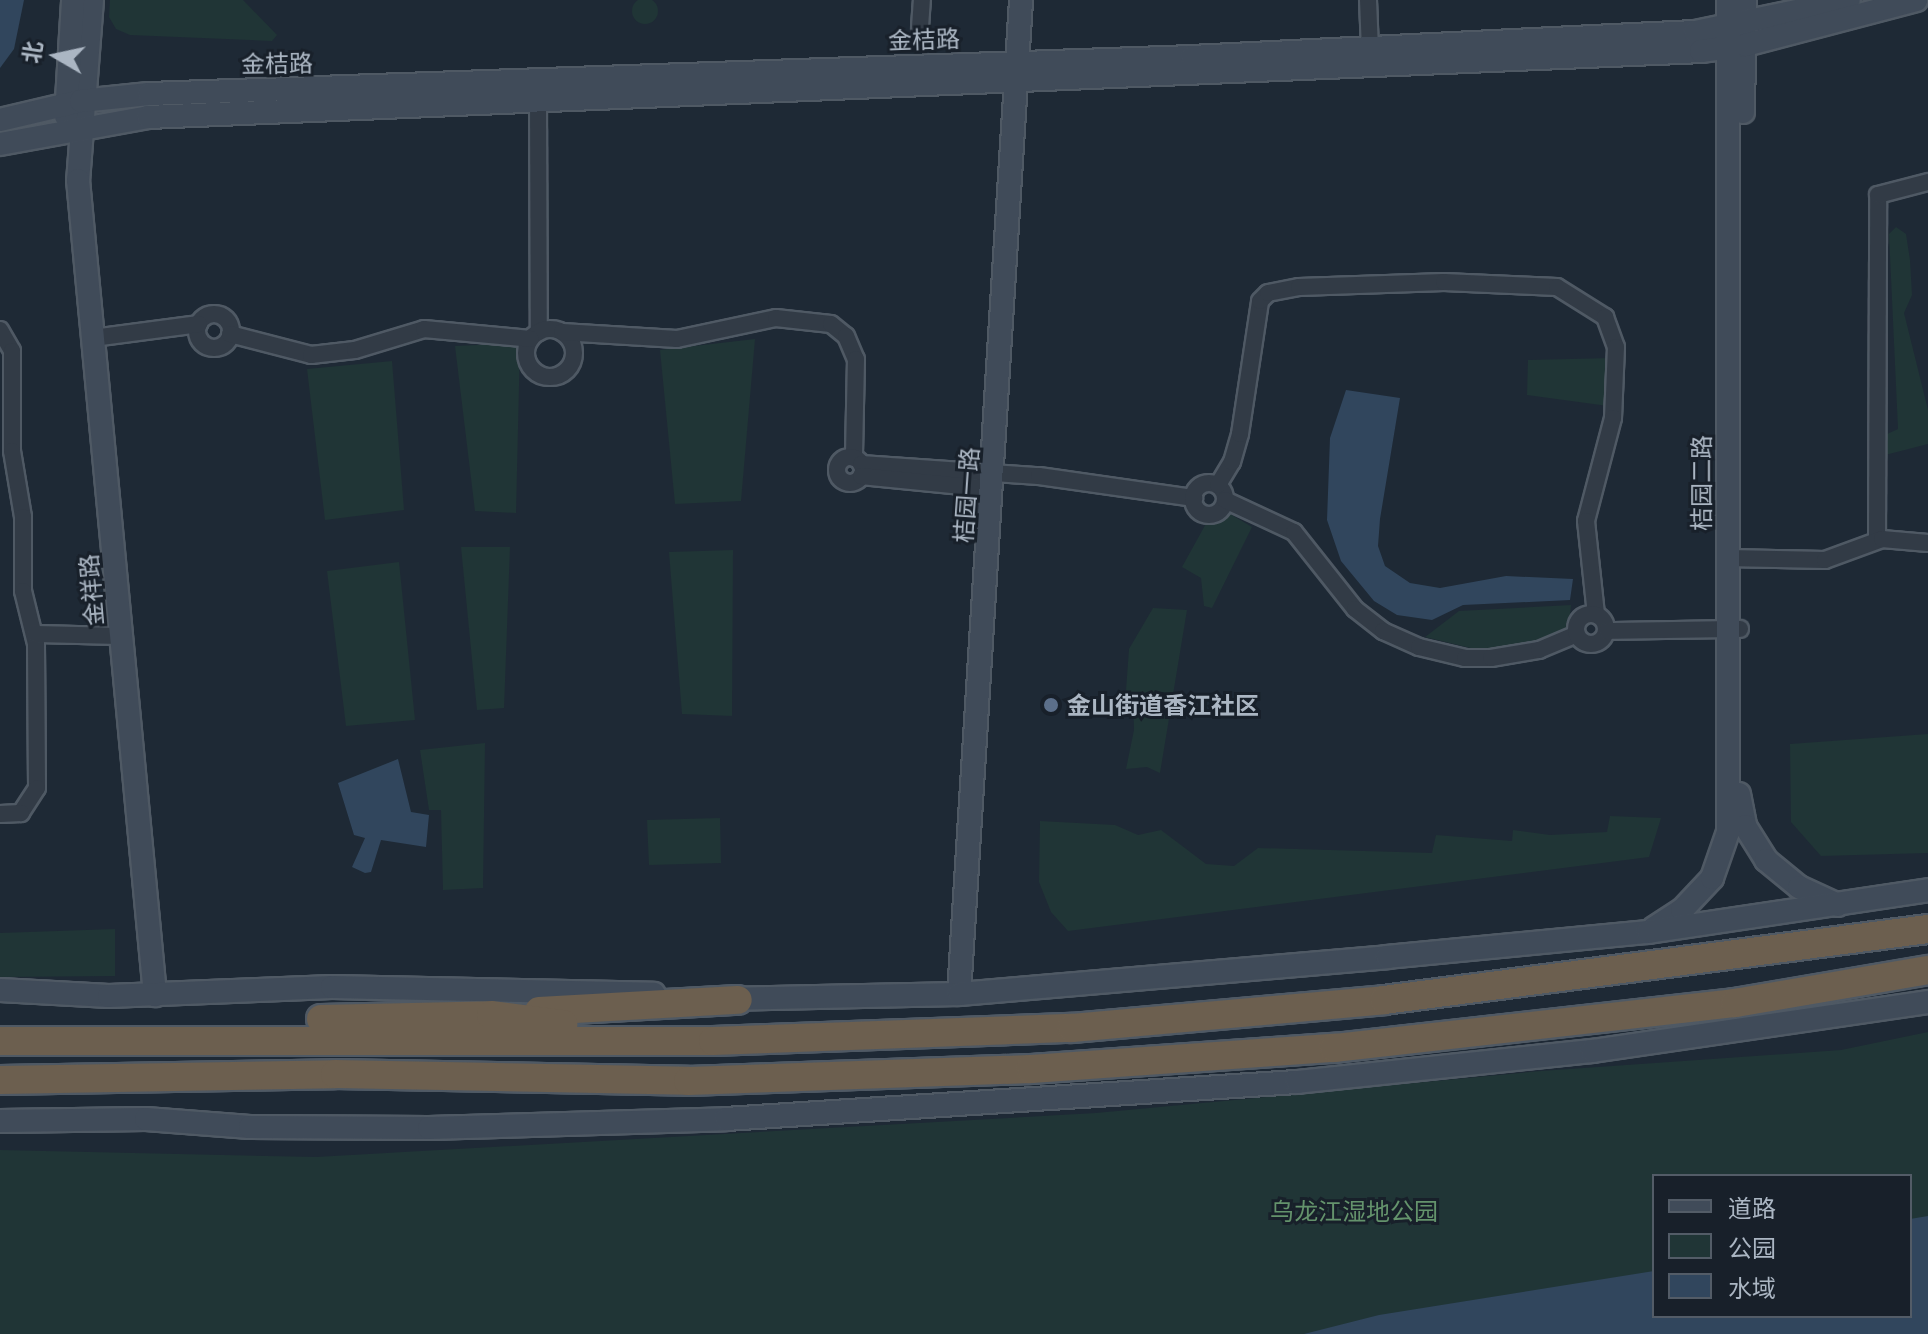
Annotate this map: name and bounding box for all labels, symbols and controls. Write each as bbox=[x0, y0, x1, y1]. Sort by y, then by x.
north arrow bbox=[16, 16, 96, 96]
street label: 金桔路 bbox=[888, 23, 960, 55]
text: 北 bbox=[16, 39, 49, 65]
street label: 金桔路 bbox=[241, 48, 313, 78]
street label: 桔园二路 bbox=[1687, 435, 1715, 531]
street label: 桔园一路 bbox=[948, 446, 984, 544]
street label: 金祥路 bbox=[74, 553, 108, 627]
place label: 金山街道香江社区 bbox=[1067, 691, 1259, 719]
marker: 金山街道香江社区 bbox=[1042, 696, 1060, 714]
legend bbox=[1652, 1174, 1912, 1318]
text: 道路 bbox=[1728, 1191, 1776, 1224]
park label: 乌龙江湿地公园 bbox=[1270, 1197, 1438, 1225]
text: 公园 bbox=[1728, 1231, 1776, 1264]
text: 水域 bbox=[1728, 1271, 1776, 1304]

